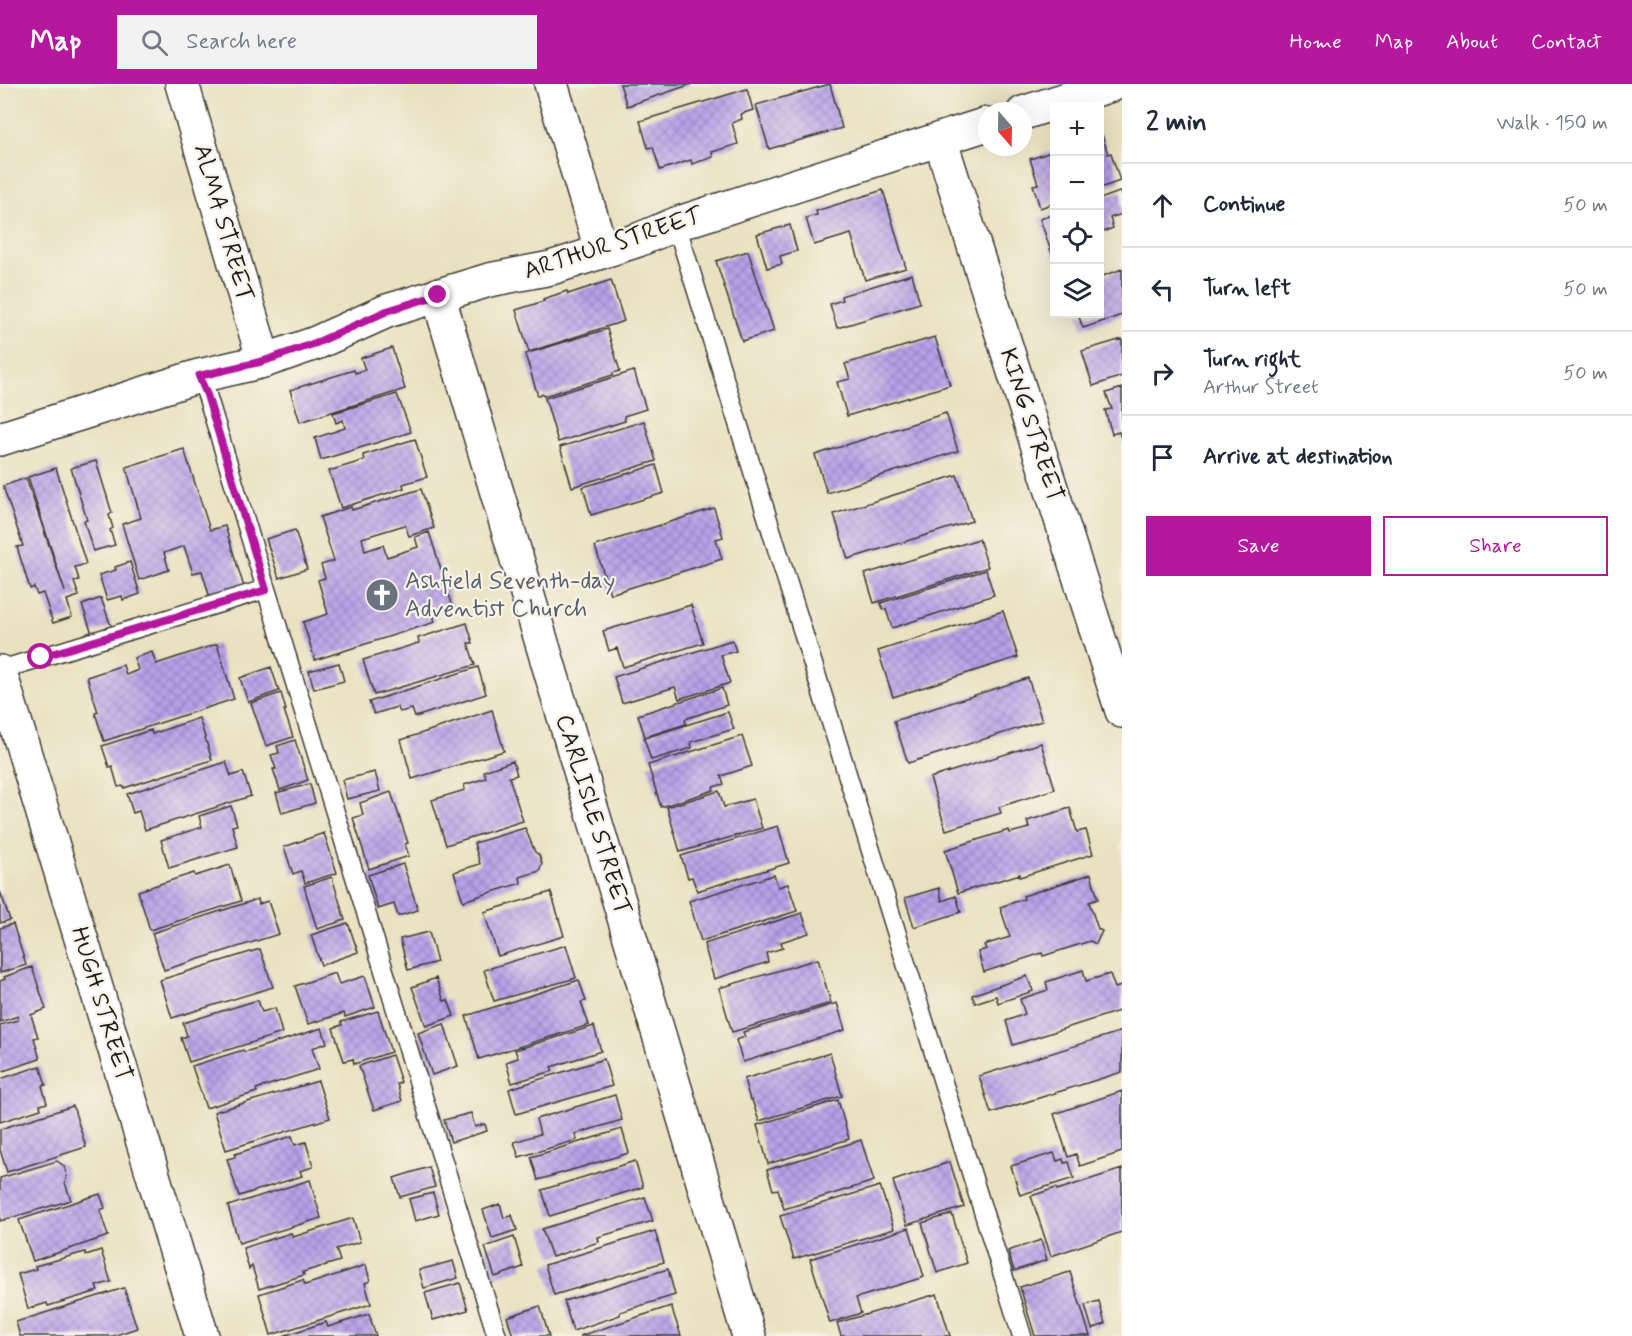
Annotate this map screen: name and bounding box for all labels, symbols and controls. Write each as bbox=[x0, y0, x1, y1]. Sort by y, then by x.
search box bbox=[117, 15, 537, 69]
text: Map bbox=[30, 24, 81, 61]
icon: search bbox=[138, 26, 171, 59]
text: Search here bbox=[186, 28, 297, 56]
text: Home bbox=[1290, 28, 1342, 56]
text: Map bbox=[1375, 28, 1413, 56]
text: About bbox=[1446, 28, 1498, 56]
text: Contact bbox=[1531, 28, 1602, 56]
north arrow bbox=[978, 102, 1032, 156]
map controls bbox=[1050, 102, 1104, 318]
button: + bbox=[1050, 102, 1104, 156]
text: 2 min bbox=[1146, 106, 1207, 140]
text: Walk · 150 m bbox=[1496, 110, 1608, 137]
street label: ALMA STREET bbox=[186, 141, 260, 305]
button: − bbox=[1050, 156, 1104, 210]
icon: ahead bbox=[1146, 189, 1179, 222]
text: Continue bbox=[1203, 191, 1285, 219]
text: 50 m bbox=[1563, 192, 1608, 219]
street label: ARTHUR STREET bbox=[520, 200, 707, 287]
button: locate bbox=[1050, 210, 1104, 264]
button: layers bbox=[1050, 264, 1104, 318]
icon: left bbox=[1146, 273, 1179, 306]
text: Turn left bbox=[1203, 275, 1291, 303]
text: 50 m bbox=[1563, 276, 1608, 303]
route end bbox=[424, 281, 450, 307]
street label: KING STREET bbox=[992, 344, 1070, 506]
text: Turn right bbox=[1203, 346, 1301, 374]
icon: right bbox=[1146, 357, 1179, 390]
text: 50 m bbox=[1563, 360, 1608, 387]
text: Arthur Street bbox=[1203, 374, 1318, 401]
icon: arrive bbox=[1146, 441, 1179, 474]
text: Arrive at destination bbox=[1203, 443, 1393, 471]
button: Save bbox=[1146, 516, 1371, 576]
button: Share bbox=[1383, 516, 1608, 576]
place label: Ashfield Seventh-day Adventist Church bbox=[405, 566, 615, 625]
church icon: Ashfield Seventh-day Adventist Church bbox=[364, 577, 400, 613]
route start bbox=[27, 643, 53, 669]
street label: CARLISLE STREET bbox=[548, 711, 638, 919]
street label: HUGH STREET bbox=[63, 923, 139, 1085]

